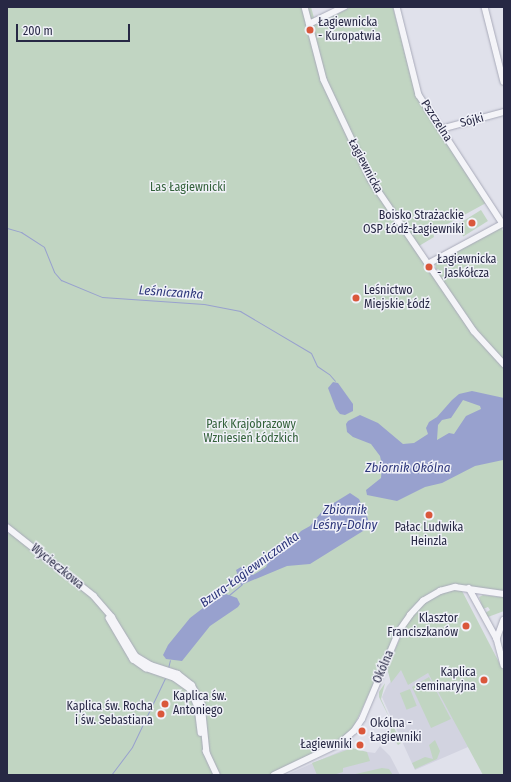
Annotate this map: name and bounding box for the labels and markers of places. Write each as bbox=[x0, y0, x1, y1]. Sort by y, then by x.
place label: Łagiewnicka - Kuropatwia bbox=[318, 16, 381, 44]
marker: Łagiewnicka - Kuropatwia bbox=[305, 25, 315, 35]
place label: Boisko Strażackie OSP Łódź-Łagiewniki bbox=[363, 209, 464, 237]
marker: Boisko Strażackie OSP Łódź-Łagiewniki bbox=[467, 218, 477, 228]
place label: Łagiewnicka - Jaskółcza bbox=[437, 253, 496, 281]
marker: Łagiewnicka - Jaskółcza bbox=[424, 262, 434, 272]
place label: Leśnictwo Miejskie Łódź bbox=[364, 284, 430, 312]
marker: Leśnictwo Miejskie Łódź bbox=[351, 293, 361, 303]
marker: Pałac Ludwika Heinzla bbox=[424, 510, 434, 520]
place label: Pałac Ludwika Heinzla bbox=[395, 521, 463, 549]
place label: Klasztor Franciszkanów bbox=[387, 612, 458, 640]
marker: Klasztor Franciszkanów bbox=[461, 621, 471, 631]
place label: Kaplica seminaryjna bbox=[416, 666, 476, 694]
marker: Kaplica seminaryjna bbox=[479, 675, 489, 685]
place label: Kaplica św. Antoniego bbox=[173, 690, 227, 718]
marker: Kaplica św. Antoniego bbox=[160, 699, 170, 709]
place label: Kaplica św. Rocha i św. Sebastiana bbox=[67, 700, 153, 728]
marker: Kaplica św. Rocha i św. Sebastiana bbox=[156, 709, 166, 719]
place label: Okólna - Łagiewniki bbox=[370, 717, 422, 745]
marker: Okólna - Łagiewniki bbox=[357, 726, 367, 736]
place label: Łagiewniki bbox=[300, 738, 352, 752]
marker: Łagiewniki bbox=[355, 740, 365, 750]

